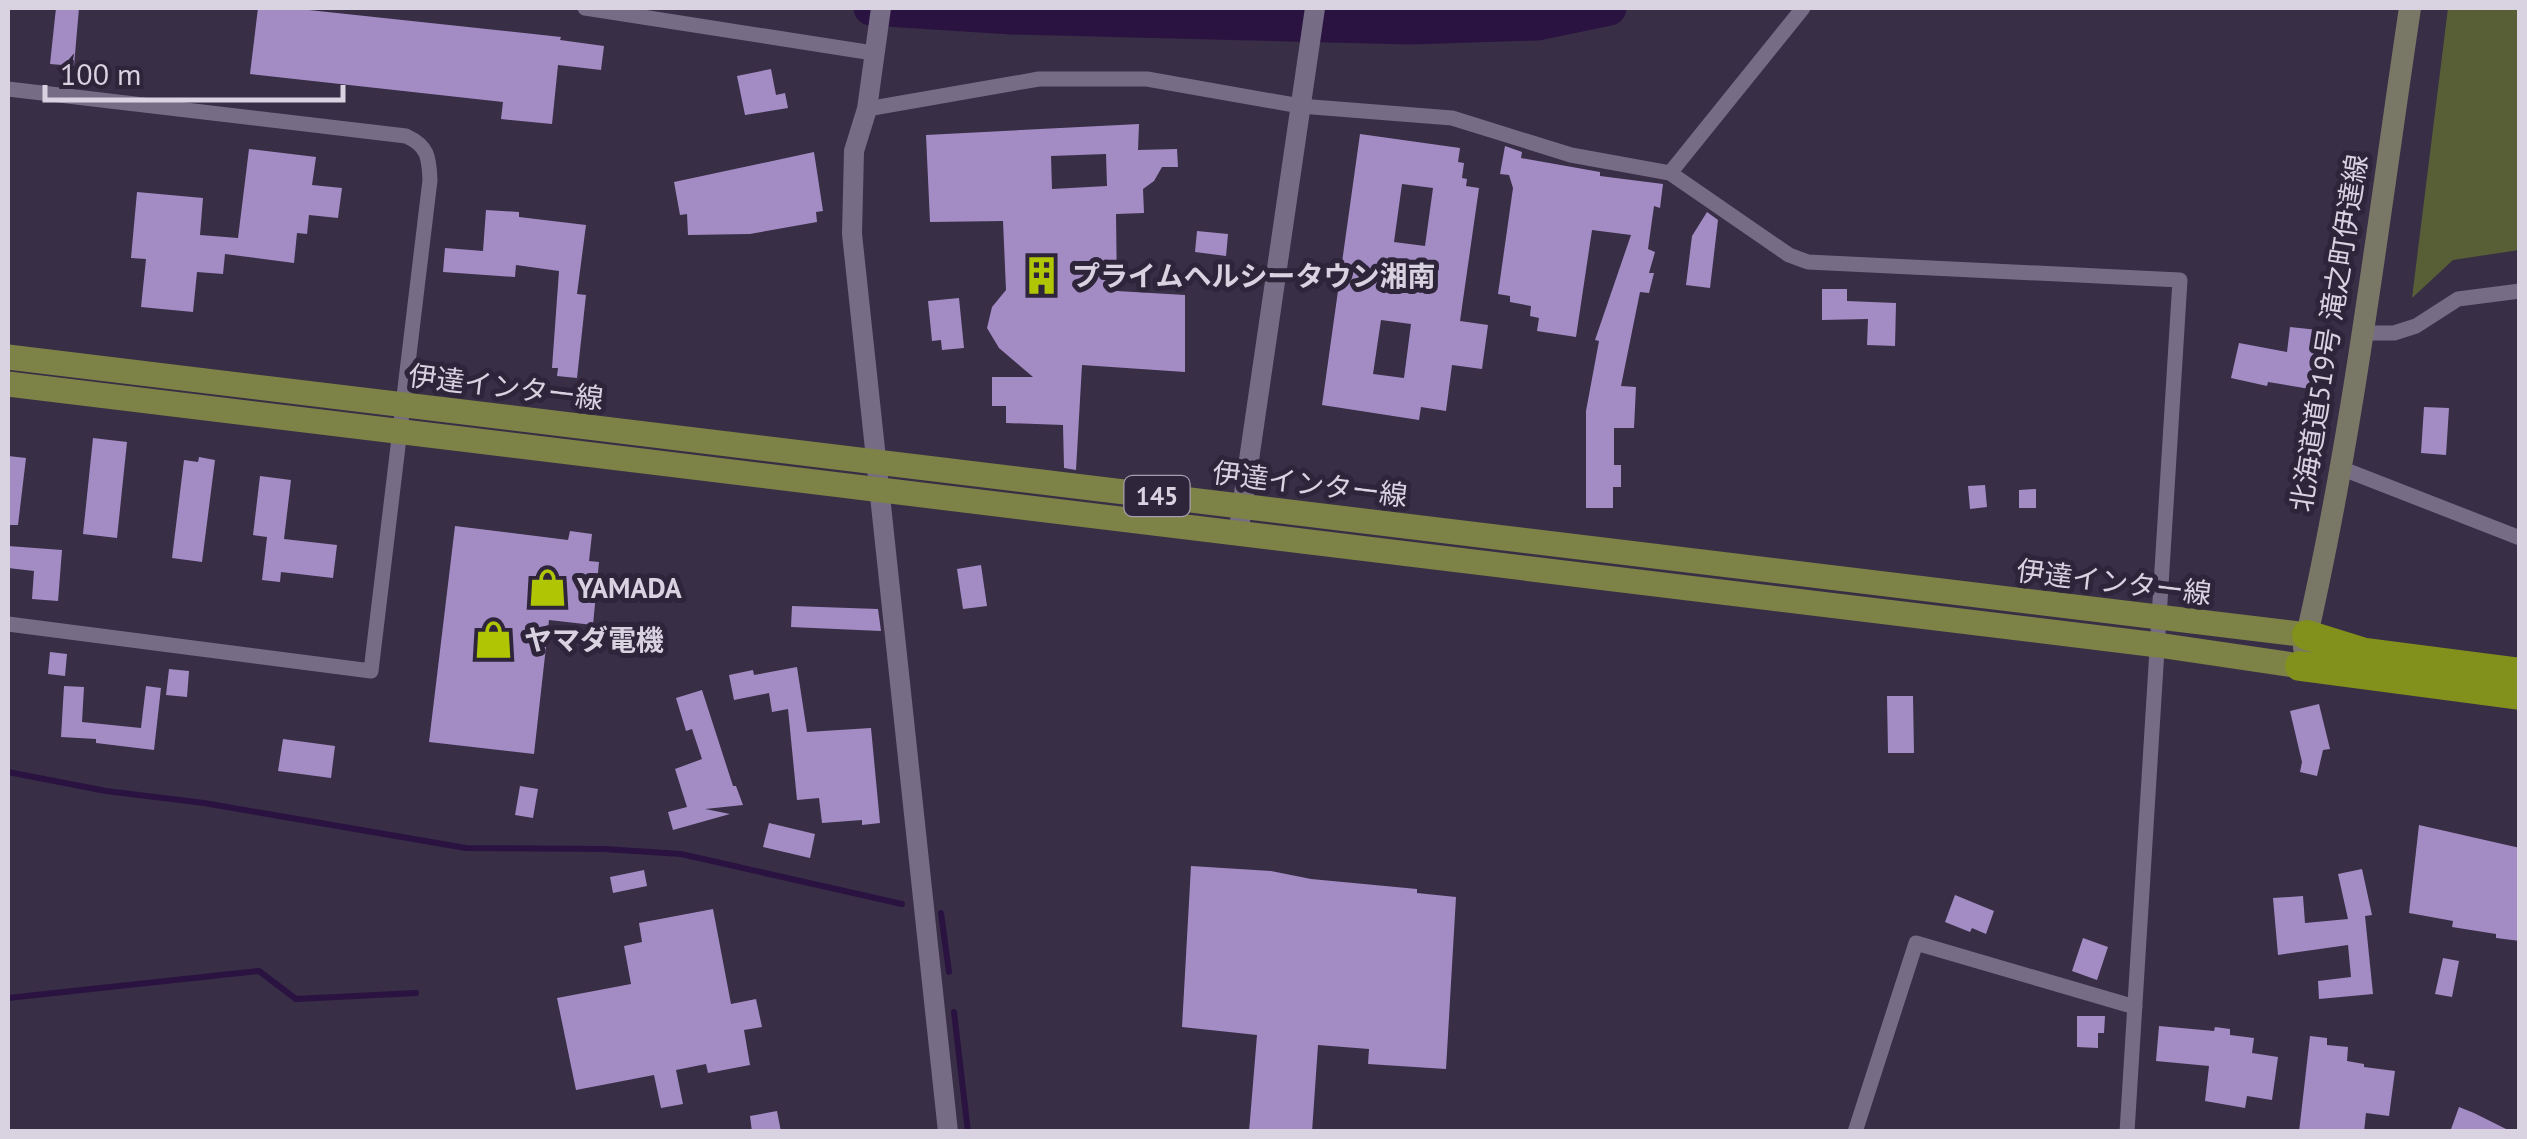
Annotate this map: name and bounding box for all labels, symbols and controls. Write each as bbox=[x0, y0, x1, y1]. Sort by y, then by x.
scale bar bbox=[45, 40, 342, 102]
text: 100 m bbox=[60, 54, 141, 93]
street label: 北海道道519号 滝之町伊達線 bbox=[2282, 152, 2375, 514]
building icon: プライムヘルシータウン湘南 bbox=[1021, 255, 1063, 297]
place label: プライムヘルシータウン湘南 bbox=[1072, 257, 1435, 294]
street label: 伊達インター線 bbox=[407, 356, 606, 417]
street label: 伊達インター線 bbox=[1211, 453, 1410, 514]
road number: 145 bbox=[1124, 476, 1190, 516]
street label: 伊達インター線 bbox=[2015, 551, 2214, 612]
shop icon: YAMADA bbox=[526, 567, 568, 609]
place label: YAMADA bbox=[576, 569, 682, 606]
shop icon: ヤマダ電機 bbox=[473, 619, 515, 661]
place label: ヤマダ電機 bbox=[524, 621, 664, 658]

